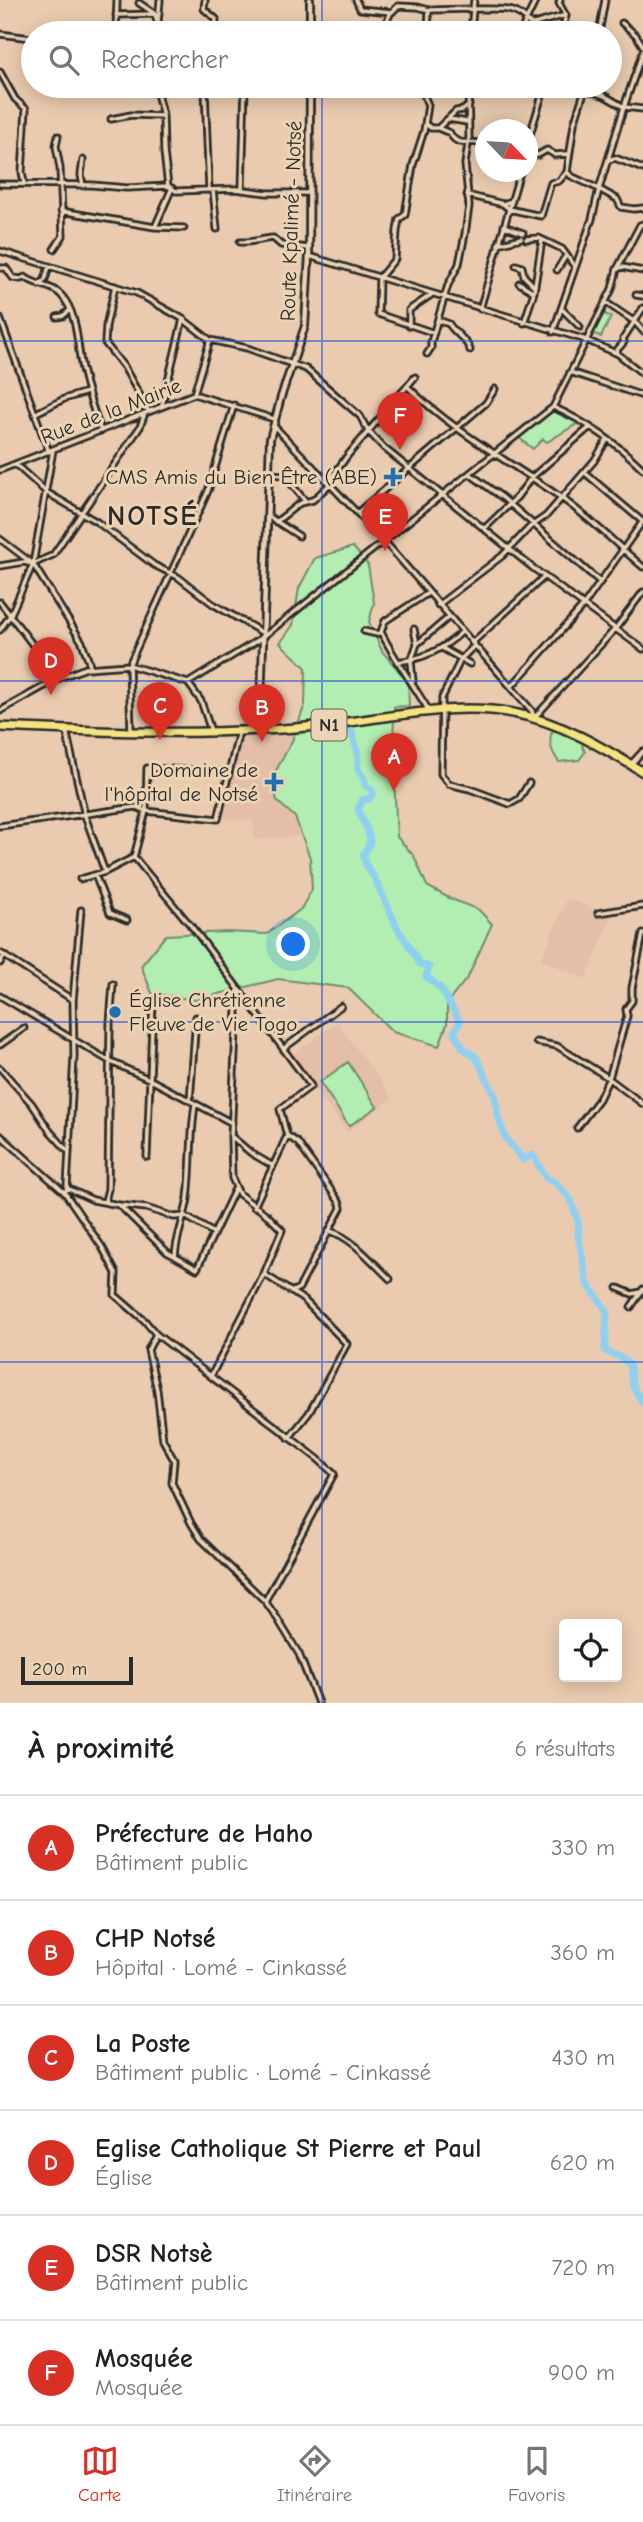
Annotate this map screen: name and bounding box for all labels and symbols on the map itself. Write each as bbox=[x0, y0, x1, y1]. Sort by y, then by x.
north arrow bbox=[475, 119, 538, 182]
street label: Route Kpalimé - Notsé bbox=[276, 120, 306, 322]
street label: Rue de la Mairie bbox=[37, 373, 185, 449]
pin: F bbox=[377, 392, 423, 450]
place label: CMS Amis du Bien Être (ABE) bbox=[105, 465, 377, 489]
marker: CMS Amis du Bien Être (ABE) bbox=[383, 467, 403, 487]
pin: E bbox=[362, 493, 408, 551]
district label: NOTSÉ bbox=[107, 499, 199, 532]
pin: D bbox=[28, 637, 74, 695]
pin: C bbox=[137, 682, 183, 740]
pin: B bbox=[239, 684, 285, 742]
road number: N1 bbox=[312, 710, 346, 740]
pin: A bbox=[371, 733, 417, 791]
place label: Domaine de l'hôpital de Notsé bbox=[105, 758, 258, 806]
marker: Domaine de l'hôpital de Notsé bbox=[264, 772, 284, 792]
your location bbox=[276, 927, 310, 961]
place label: Église Chrétienne Fleuve de Vie Togo bbox=[129, 988, 297, 1036]
marker: Église Chrétienne Fleuve de Vie Togo bbox=[107, 1004, 123, 1020]
scale bar bbox=[21, 1654, 133, 1686]

